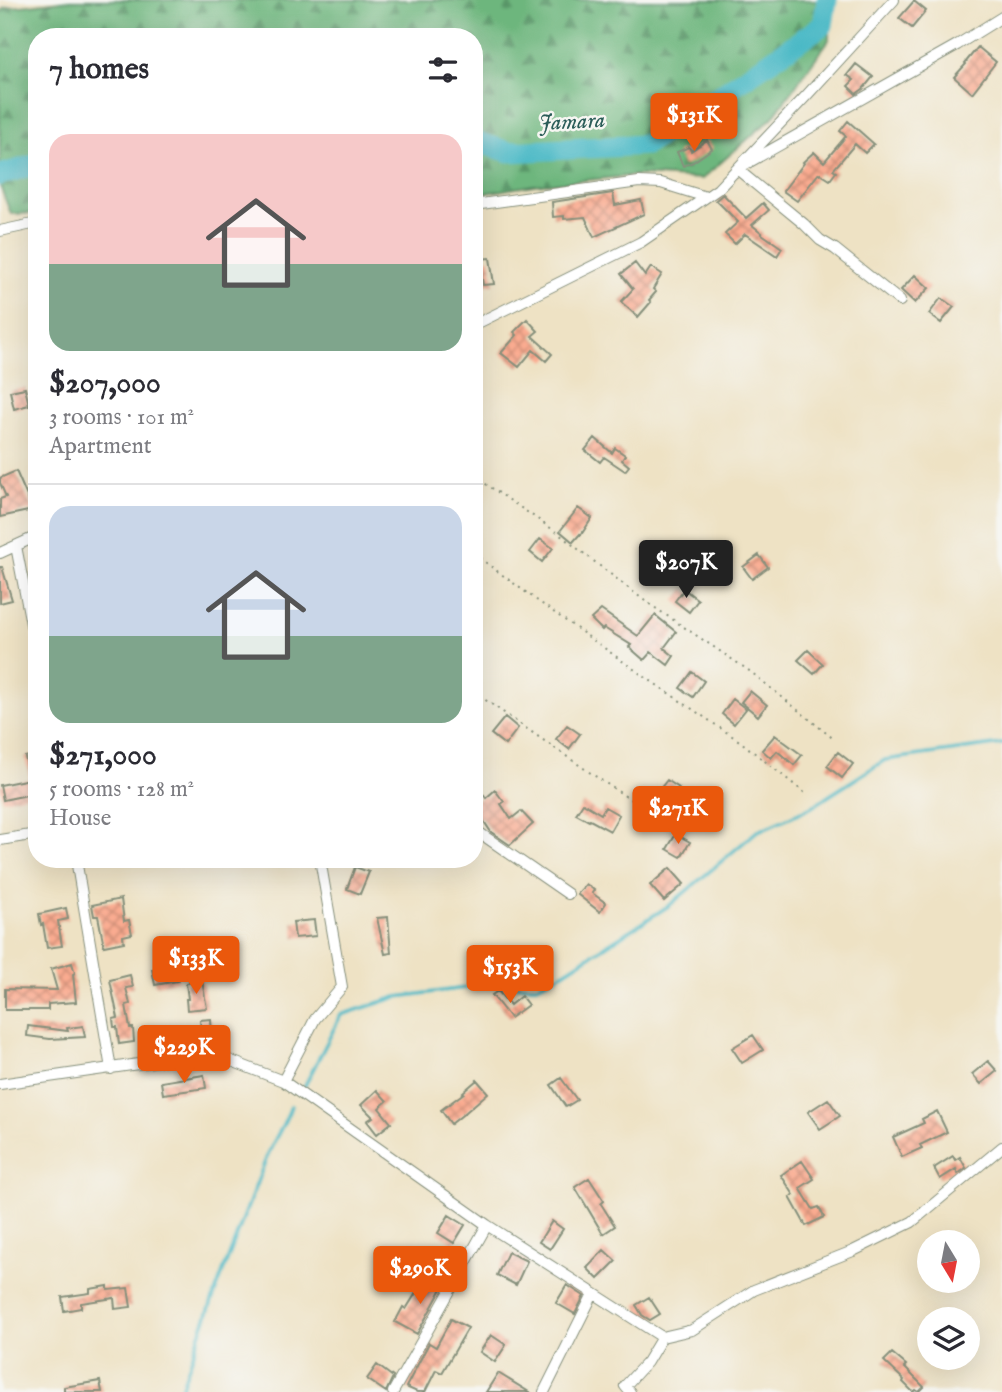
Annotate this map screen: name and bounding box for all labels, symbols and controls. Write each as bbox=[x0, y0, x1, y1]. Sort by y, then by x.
text: 7 homes bbox=[49, 51, 149, 89]
icon: filters bbox=[424, 51, 462, 89]
pin: $131K bbox=[645, 94, 743, 153]
text: $131K bbox=[666, 101, 722, 130]
water label: Jamara bbox=[538, 106, 606, 138]
icon: home bbox=[193, 180, 319, 306]
text: $207,000 bbox=[49, 365, 161, 403]
text: 3 rooms · 101 m² bbox=[49, 403, 194, 432]
text: Apartment bbox=[49, 432, 152, 461]
pin: $207K bbox=[637, 540, 735, 600]
text: $207K bbox=[655, 548, 717, 577]
icon: home bbox=[193, 552, 319, 678]
text: $271,000 bbox=[49, 737, 157, 775]
text: 5 rooms · 128 m² bbox=[49, 775, 194, 804]
pin: $271K bbox=[629, 786, 727, 846]
text: $271K bbox=[648, 794, 708, 823]
text: House bbox=[49, 804, 111, 833]
pin: $133K bbox=[147, 936, 245, 996]
text: $133K bbox=[168, 944, 224, 973]
pin: $153K bbox=[461, 946, 559, 1005]
text: $153K bbox=[483, 953, 537, 982]
pin: $229K bbox=[135, 1026, 233, 1085]
text: $229K bbox=[154, 1033, 215, 1062]
north arrow bbox=[917, 1230, 980, 1293]
map controls bbox=[917, 1230, 980, 1370]
pin: $290K bbox=[371, 1246, 469, 1306]
text: $290K bbox=[389, 1254, 451, 1283]
button: layers bbox=[917, 1307, 980, 1370]

